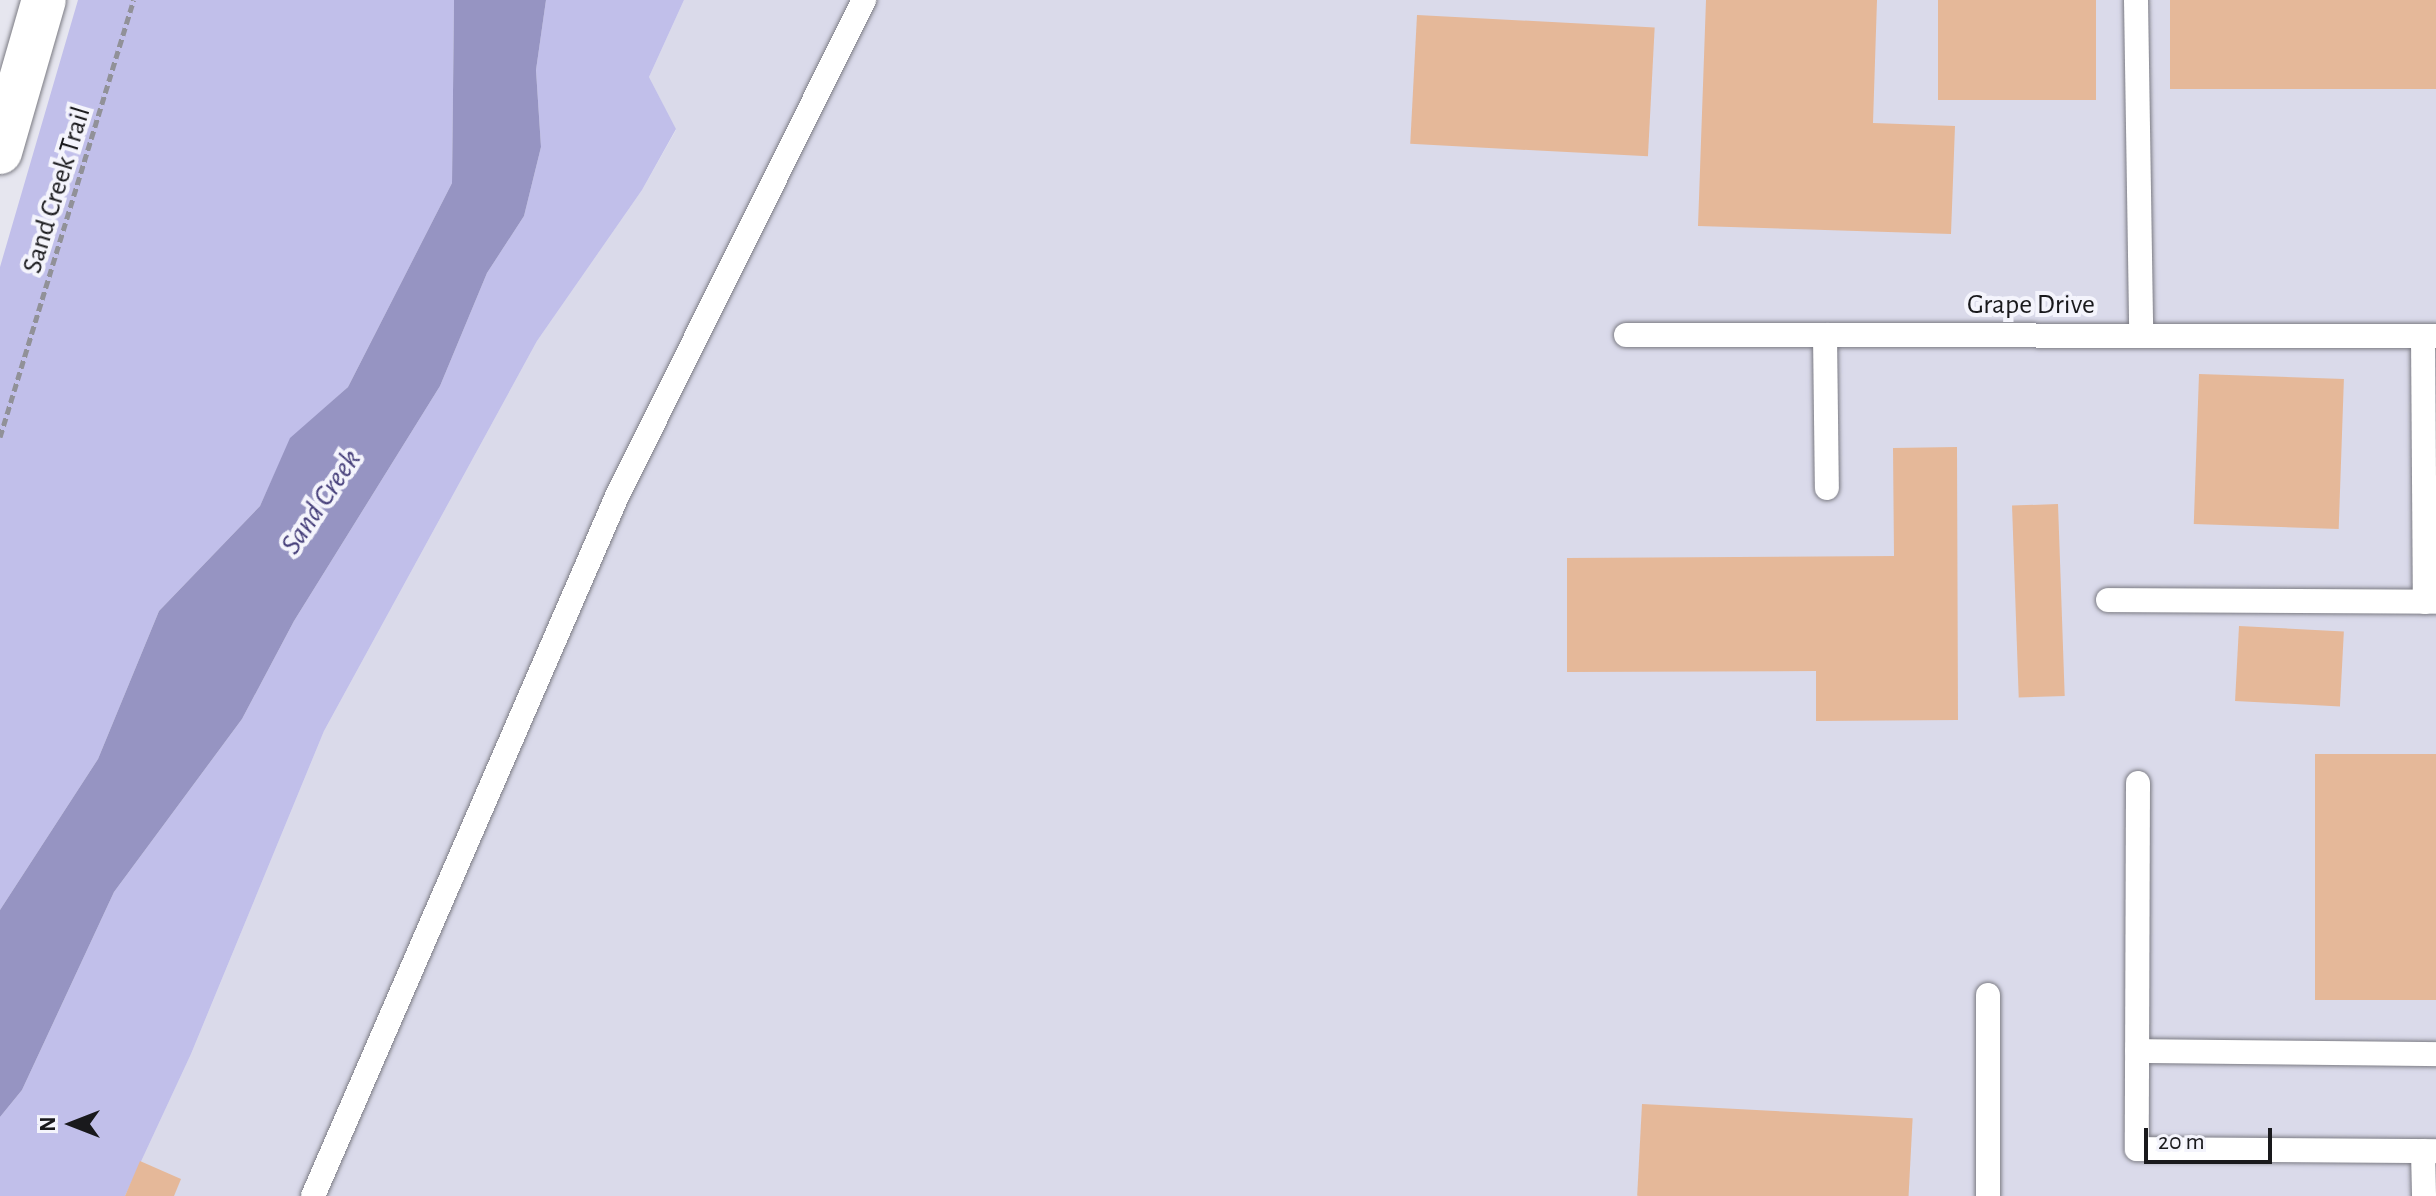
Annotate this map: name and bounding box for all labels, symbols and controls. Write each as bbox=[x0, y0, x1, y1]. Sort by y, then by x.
street label: Sand Creek Trail bbox=[16, 103, 98, 277]
street label: Grape Drive bbox=[1967, 288, 2095, 322]
water label: Sand Creek bbox=[273, 443, 369, 561]
north arrow bbox=[32, 1084, 112, 1164]
scale bar bbox=[2148, 1112, 2276, 1162]
text: N bbox=[37, 1116, 59, 1132]
text: 20 m bbox=[2158, 1130, 2205, 1154]

